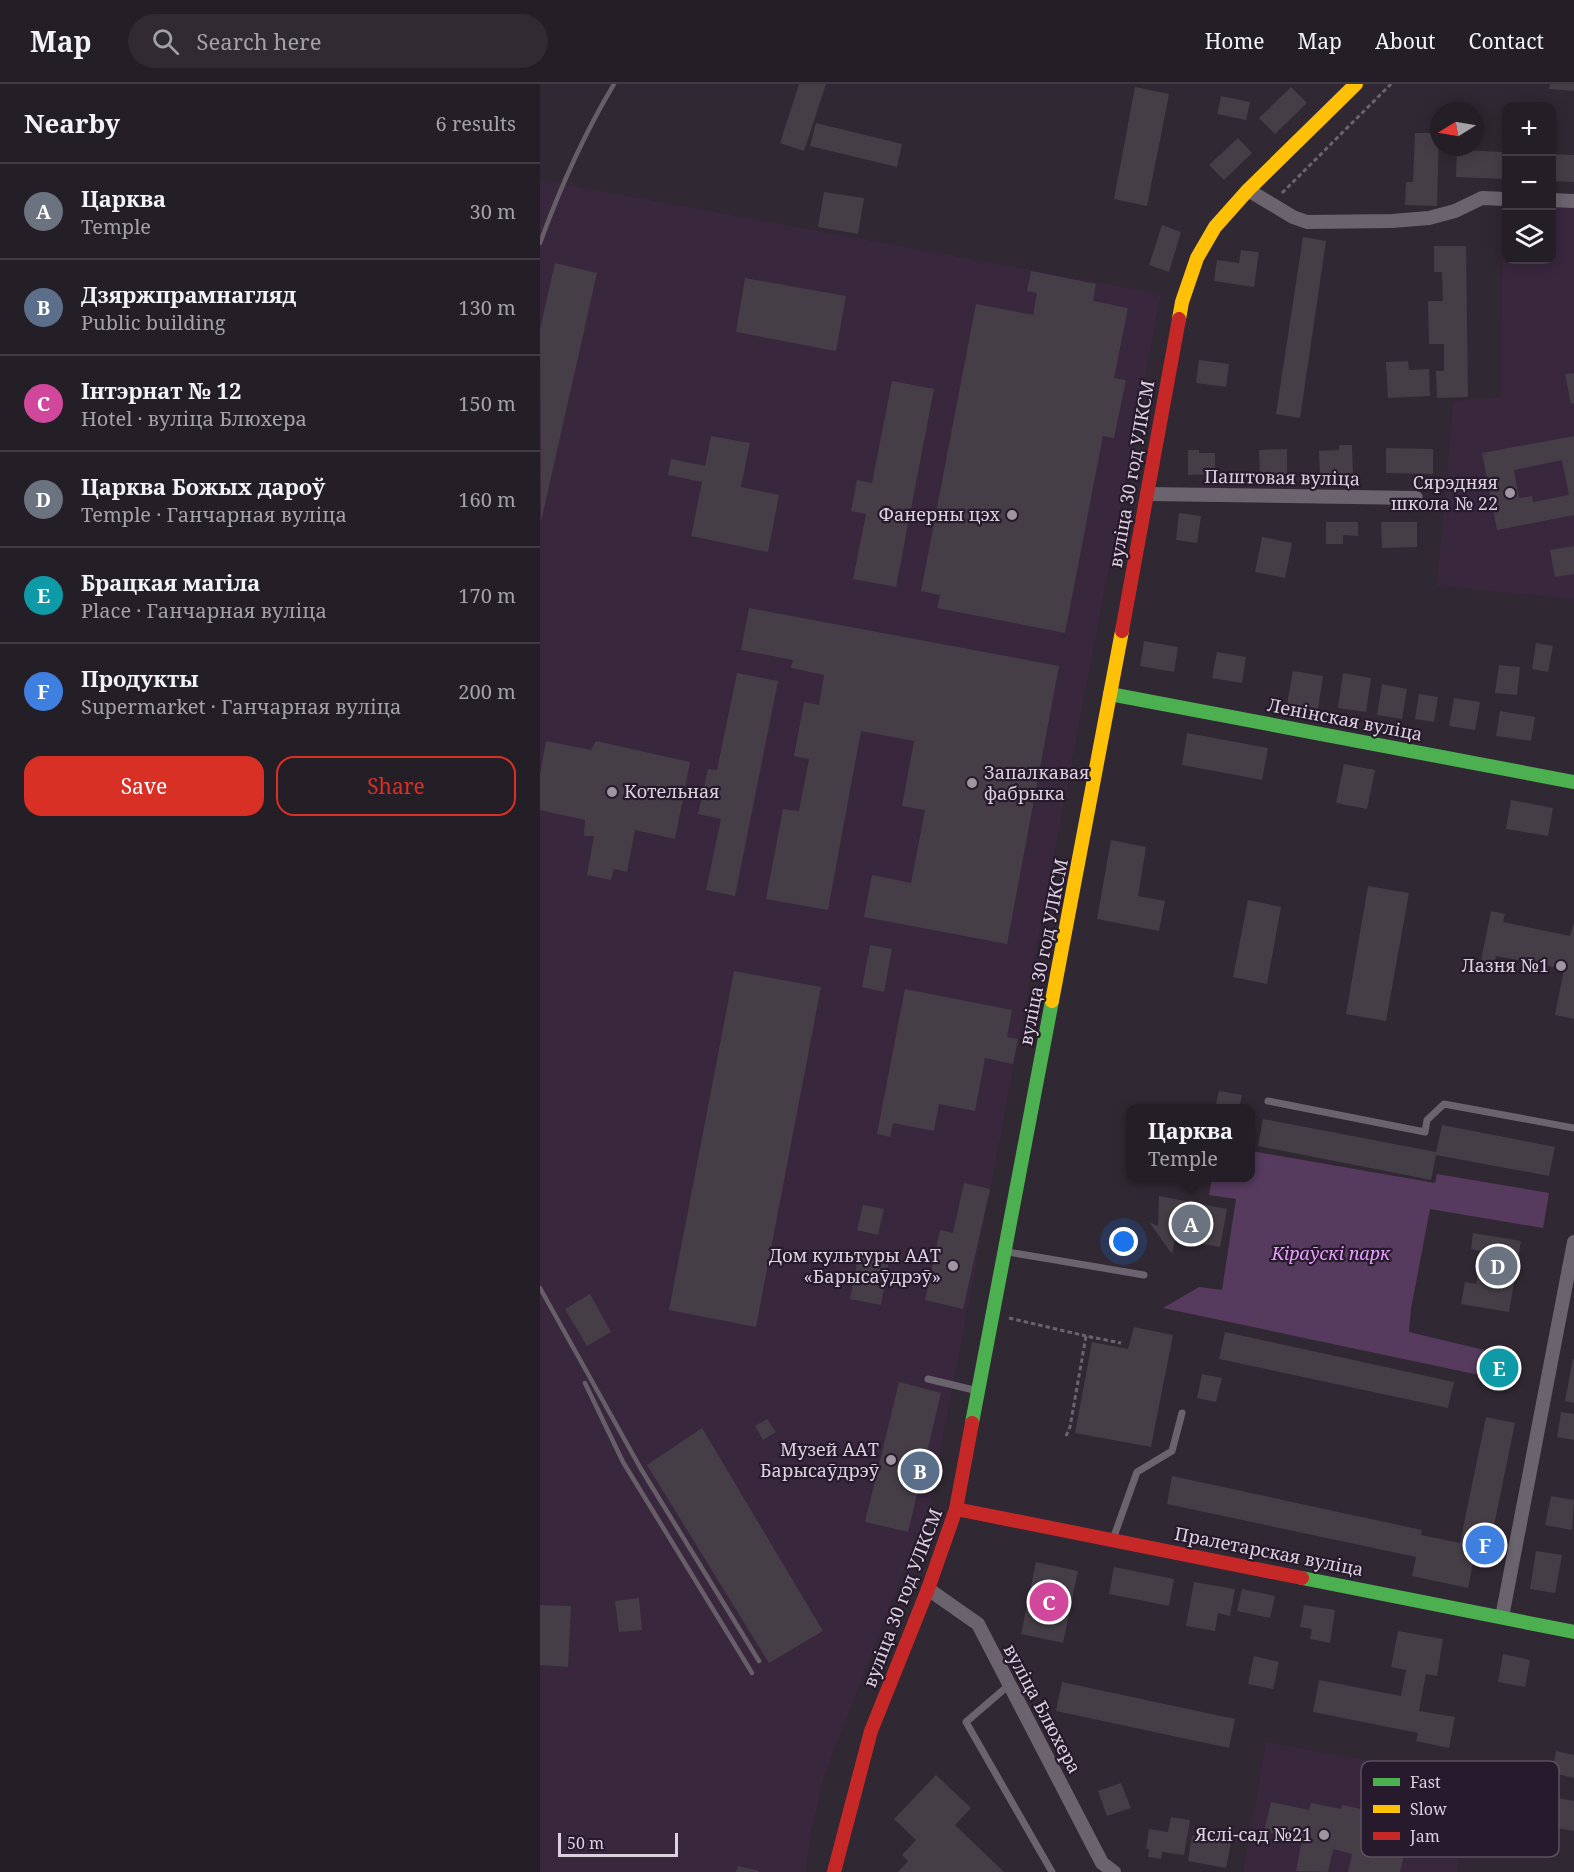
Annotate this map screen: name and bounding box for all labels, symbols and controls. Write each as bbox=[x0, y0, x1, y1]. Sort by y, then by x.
search box bbox=[128, 14, 548, 68]
text: Map bbox=[30, 22, 92, 60]
icon: search bbox=[149, 25, 182, 58]
text: Search here bbox=[197, 26, 321, 56]
text: Home bbox=[1205, 27, 1265, 55]
text: Map bbox=[1298, 27, 1342, 55]
text: About bbox=[1375, 27, 1436, 55]
text: Contact bbox=[1469, 27, 1544, 55]
north arrow bbox=[1430, 102, 1484, 156]
map controls bbox=[1502, 102, 1556, 264]
button: + bbox=[1502, 102, 1556, 156]
text: Nearby bbox=[24, 105, 120, 141]
text: 6 results bbox=[436, 110, 516, 137]
button: − bbox=[1502, 156, 1556, 210]
text: Царква bbox=[81, 183, 166, 213]
text: A bbox=[36, 198, 51, 225]
text: 30 m bbox=[470, 198, 516, 225]
button: layers bbox=[1502, 210, 1556, 264]
text: Temple bbox=[81, 213, 151, 240]
text: Дзяржпрамнагляд bbox=[81, 279, 296, 309]
text: B bbox=[37, 294, 50, 321]
text: 130 m bbox=[458, 294, 516, 321]
text: Public building bbox=[81, 309, 226, 336]
text: Інтэрнат № 12 bbox=[81, 375, 241, 405]
street label: вуліца 30 год УЛКСМ bbox=[1103, 378, 1159, 569]
text: C bbox=[37, 390, 50, 417]
text: 150 m bbox=[458, 390, 516, 417]
text: Hotel · вуліца Блюхера bbox=[81, 405, 307, 432]
street label: Паштовая вуліца bbox=[1204, 464, 1360, 490]
place label: Сярэдняя школа № 22 bbox=[1391, 470, 1498, 515]
text: Царква Божых дароў bbox=[81, 471, 325, 501]
text: D bbox=[36, 486, 51, 513]
text: 160 m bbox=[458, 486, 516, 513]
marker: Сярэдняя школа № 22 bbox=[1503, 486, 1517, 500]
text: Temple · Ганчарная вуліца bbox=[81, 501, 347, 528]
place label: Фанерны цэх bbox=[878, 502, 1001, 526]
marker: Фанерны цэх bbox=[1005, 508, 1019, 522]
text: Брацкая магіла bbox=[81, 567, 260, 597]
text: E bbox=[37, 582, 50, 609]
text: 170 m bbox=[458, 582, 516, 609]
text: Place · Ганчарная вуліца bbox=[81, 597, 327, 624]
text: Продукты bbox=[81, 663, 198, 693]
text: F bbox=[37, 678, 50, 705]
text: 200 m bbox=[458, 678, 516, 705]
street label: Ленінская вуліца bbox=[1266, 692, 1425, 746]
text: Supermarket · Ганчарная вуліца bbox=[81, 693, 401, 720]
button: Save bbox=[24, 756, 264, 816]
button: Share bbox=[276, 756, 516, 816]
place label: Запалкавая фабрыка bbox=[984, 760, 1090, 805]
marker: Запалкавая фабрыка bbox=[965, 776, 979, 790]
place label: Котельная bbox=[624, 779, 720, 803]
marker: Котельная bbox=[605, 785, 619, 799]
street label: вуліца 30 год УЛКСМ bbox=[1013, 856, 1073, 1047]
place label: Лазня №1 bbox=[1461, 953, 1549, 977]
marker: Лазня №1 bbox=[1554, 959, 1568, 973]
popup bbox=[1126, 1104, 1255, 1182]
text: Царква bbox=[1148, 1115, 1233, 1145]
text: Temple bbox=[1148, 1145, 1218, 1172]
pin: A bbox=[1172, 1202, 1210, 1246]
your location bbox=[1109, 1227, 1138, 1256]
park label: Кіраўскі парк bbox=[1270, 1241, 1391, 1265]
place label: Дом культуры ААТ «Барысаўдрэў» bbox=[769, 1243, 941, 1288]
pin: D bbox=[1478, 1244, 1518, 1288]
marker: Дом культуры ААТ «Барысаўдрэў» bbox=[946, 1259, 960, 1273]
pin: E bbox=[1480, 1346, 1518, 1390]
place label: Музей ААТ Барысаўдрэў bbox=[760, 1437, 880, 1482]
pin: B bbox=[900, 1448, 940, 1494]
marker: Музей ААТ Барысаўдрэў bbox=[884, 1453, 898, 1467]
street label: вуліца 30 год УЛКСМ bbox=[857, 1505, 947, 1690]
street label: Пралетарская вуліца bbox=[1173, 1521, 1366, 1581]
pin: F bbox=[1466, 1522, 1504, 1568]
pin: C bbox=[1030, 1580, 1068, 1624]
street label: вуліца Блюхера bbox=[999, 1640, 1087, 1777]
legend bbox=[1361, 1761, 1559, 1857]
text: Fast bbox=[1410, 1771, 1441, 1793]
text: Slow bbox=[1410, 1798, 1447, 1820]
place label: Яслі-сад №21 bbox=[1194, 1822, 1312, 1846]
text: Jam bbox=[1409, 1825, 1440, 1847]
marker: Яслі-сад №21 bbox=[1317, 1828, 1331, 1842]
scale bar bbox=[558, 1830, 678, 1858]
text: 50 m bbox=[567, 1832, 604, 1854]

